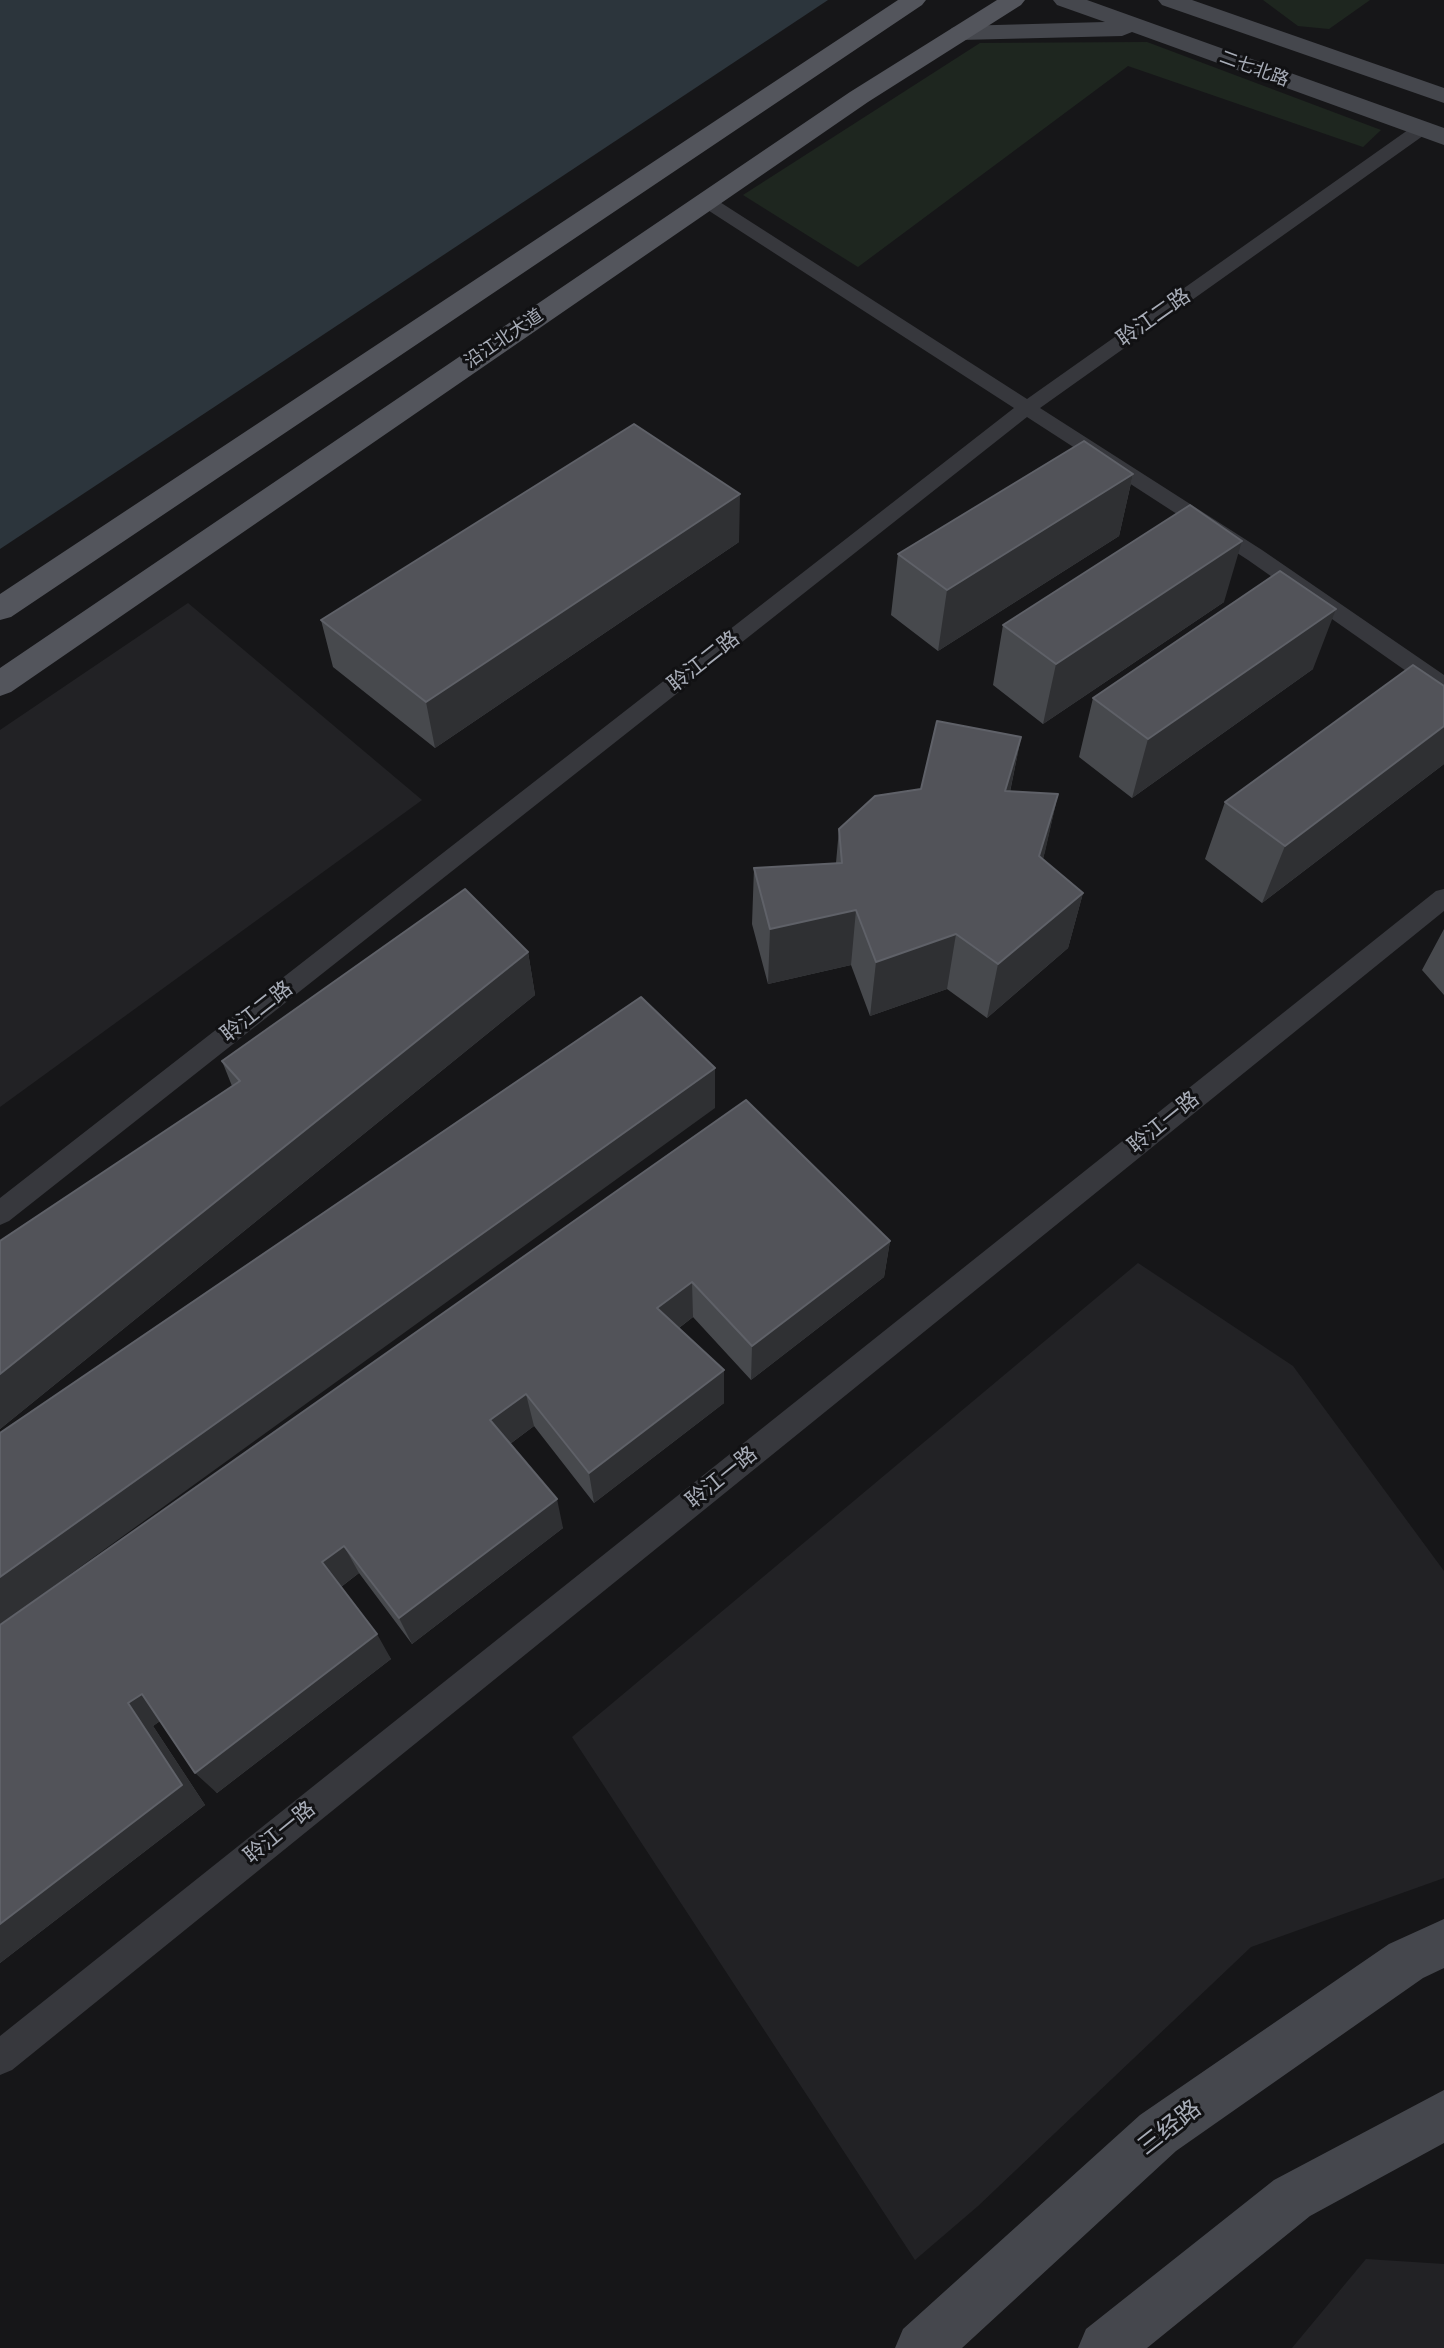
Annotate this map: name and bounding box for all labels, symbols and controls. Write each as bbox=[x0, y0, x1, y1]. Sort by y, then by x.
street label: 二七北路 bbox=[1216, 47, 1292, 91]
street label: 聆江二路 bbox=[1112, 284, 1196, 352]
street label: 沿江北大道 bbox=[461, 305, 547, 373]
street label: 聆江二路 bbox=[663, 626, 745, 698]
street label: 聆江二路 bbox=[216, 976, 298, 1048]
street label: 聆江一路 bbox=[1123, 1087, 1205, 1159]
street label: 聆江一路 bbox=[681, 1442, 763, 1514]
street label: 聆江一路 bbox=[239, 1797, 321, 1869]
street label: 三经路 bbox=[1133, 2094, 1207, 2162]

